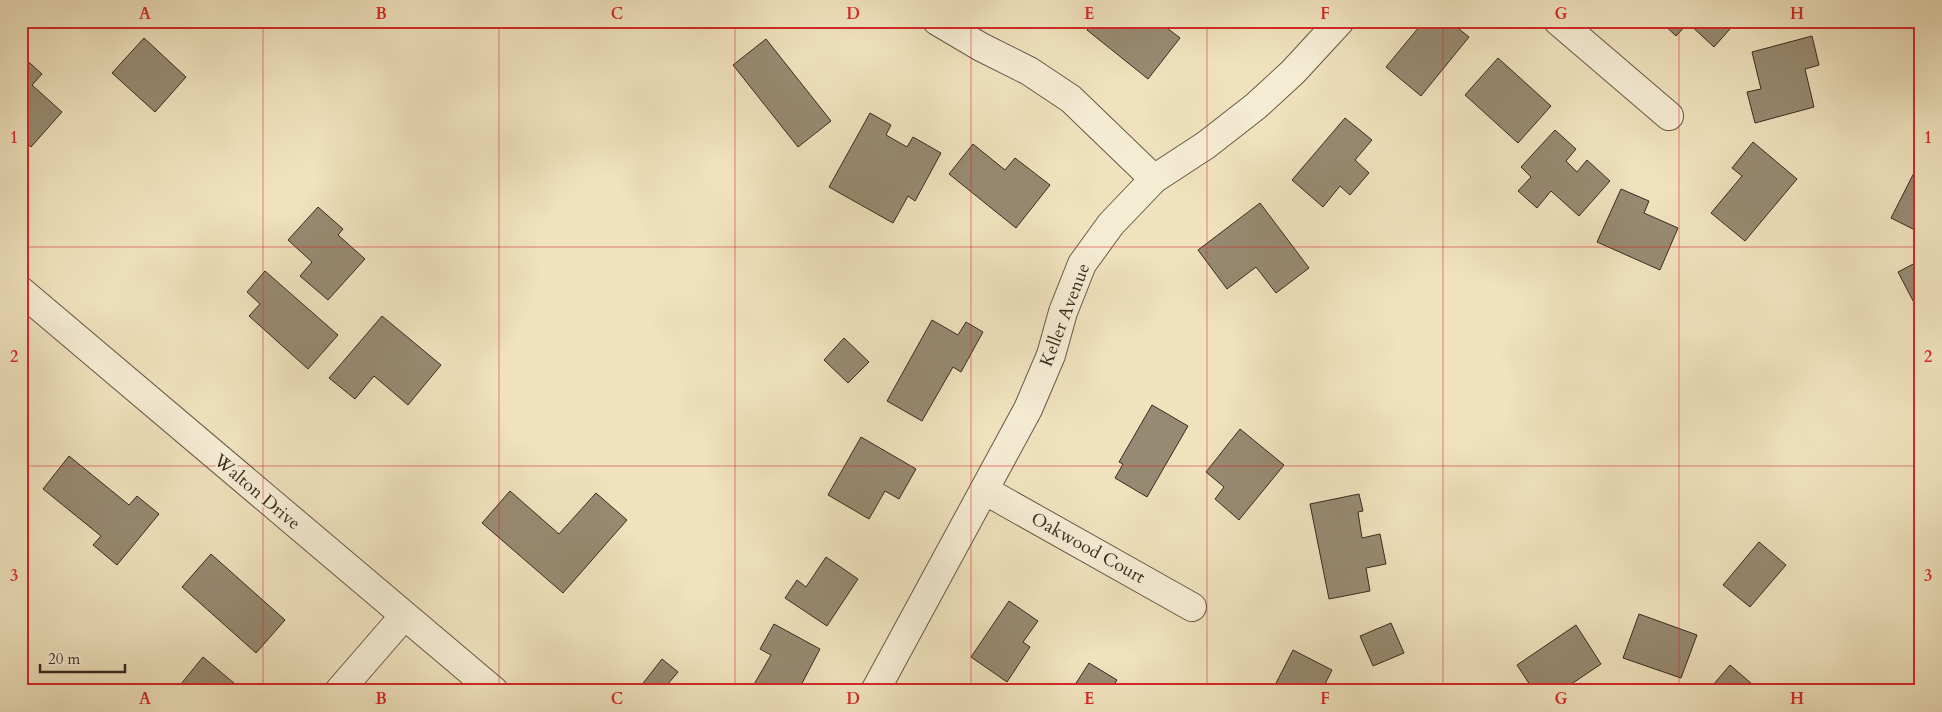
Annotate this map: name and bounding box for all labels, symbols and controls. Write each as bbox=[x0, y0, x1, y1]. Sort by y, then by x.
text: A bbox=[139, 3, 151, 25]
text: B bbox=[375, 3, 387, 25]
text: C bbox=[611, 3, 623, 25]
text: D bbox=[846, 3, 860, 25]
text: E bbox=[1084, 3, 1094, 25]
text: F bbox=[1320, 3, 1330, 25]
text: G bbox=[1554, 3, 1568, 25]
text: H bbox=[1790, 3, 1804, 25]
text: 1 bbox=[10, 127, 18, 149]
text: 1 bbox=[1924, 127, 1932, 149]
street label: Keller Avenue bbox=[1034, 260, 1096, 370]
text: 2 bbox=[10, 346, 18, 368]
text: 2 bbox=[1924, 346, 1932, 368]
street label: Walton Drive bbox=[207, 448, 306, 536]
street label: Oakwood Court bbox=[1026, 506, 1150, 590]
text: 3 bbox=[10, 565, 18, 587]
text: 3 bbox=[1924, 565, 1932, 587]
scale bar bbox=[40, 642, 125, 674]
text: 20 m bbox=[48, 649, 80, 669]
text: A bbox=[139, 688, 151, 710]
text: B bbox=[375, 688, 387, 710]
text: C bbox=[611, 688, 623, 710]
text: D bbox=[846, 688, 860, 710]
text: E bbox=[1084, 688, 1094, 710]
text: F bbox=[1320, 688, 1330, 710]
text: G bbox=[1554, 688, 1568, 710]
text: H bbox=[1790, 688, 1804, 710]

